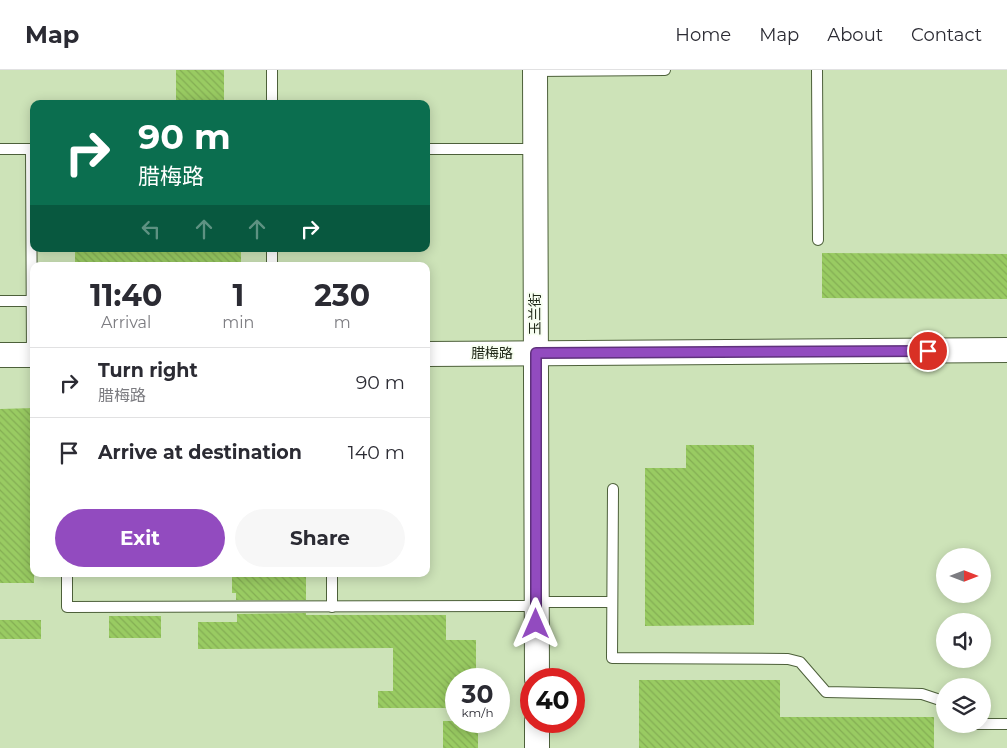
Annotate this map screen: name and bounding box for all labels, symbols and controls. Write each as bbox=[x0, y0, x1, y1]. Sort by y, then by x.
text: Map bbox=[25, 20, 79, 49]
text: Home bbox=[675, 24, 731, 46]
text: Map bbox=[759, 24, 799, 46]
text: About bbox=[827, 24, 883, 46]
text: Contact bbox=[911, 24, 982, 46]
text: 90 m bbox=[138, 115, 231, 158]
icon: right bbox=[55, 120, 120, 185]
text: 腊梅路 bbox=[138, 163, 204, 190]
icon: left bbox=[137, 215, 165, 243]
icon: ahead bbox=[190, 215, 218, 243]
icon: ahead bbox=[243, 215, 271, 243]
icon: right bbox=[296, 215, 324, 243]
text: 11:40 bbox=[90, 277, 162, 314]
text: 1 bbox=[232, 277, 244, 314]
text: 230 bbox=[314, 277, 370, 314]
street label: 玉兰街 bbox=[526, 293, 544, 335]
text: Arrival bbox=[101, 313, 151, 332]
text: min bbox=[222, 313, 254, 332]
text: m bbox=[334, 313, 351, 332]
pin bbox=[907, 330, 949, 372]
icon: arrive bbox=[914, 337, 942, 365]
street label: 腊梅路 bbox=[471, 344, 513, 362]
text: Turn right bbox=[98, 359, 198, 382]
icon: right bbox=[55, 369, 83, 397]
text: 90 m bbox=[356, 371, 405, 394]
text: 腊梅路 bbox=[98, 386, 146, 405]
icon: arrive bbox=[55, 439, 83, 467]
text: Arrive at destination bbox=[98, 441, 302, 464]
text: 140 m bbox=[348, 441, 405, 464]
button: Exit bbox=[55, 509, 225, 567]
button: Share bbox=[235, 509, 405, 567]
north arrow bbox=[936, 548, 991, 602]
map controls bbox=[936, 548, 991, 733]
position arrow bbox=[509, 597, 561, 649]
button: sound bbox=[936, 613, 991, 668]
speed limit sign: 40 bbox=[520, 668, 585, 733]
button: layers bbox=[936, 678, 991, 733]
text: 30 bbox=[462, 679, 493, 709]
text: km/h bbox=[461, 705, 494, 720]

